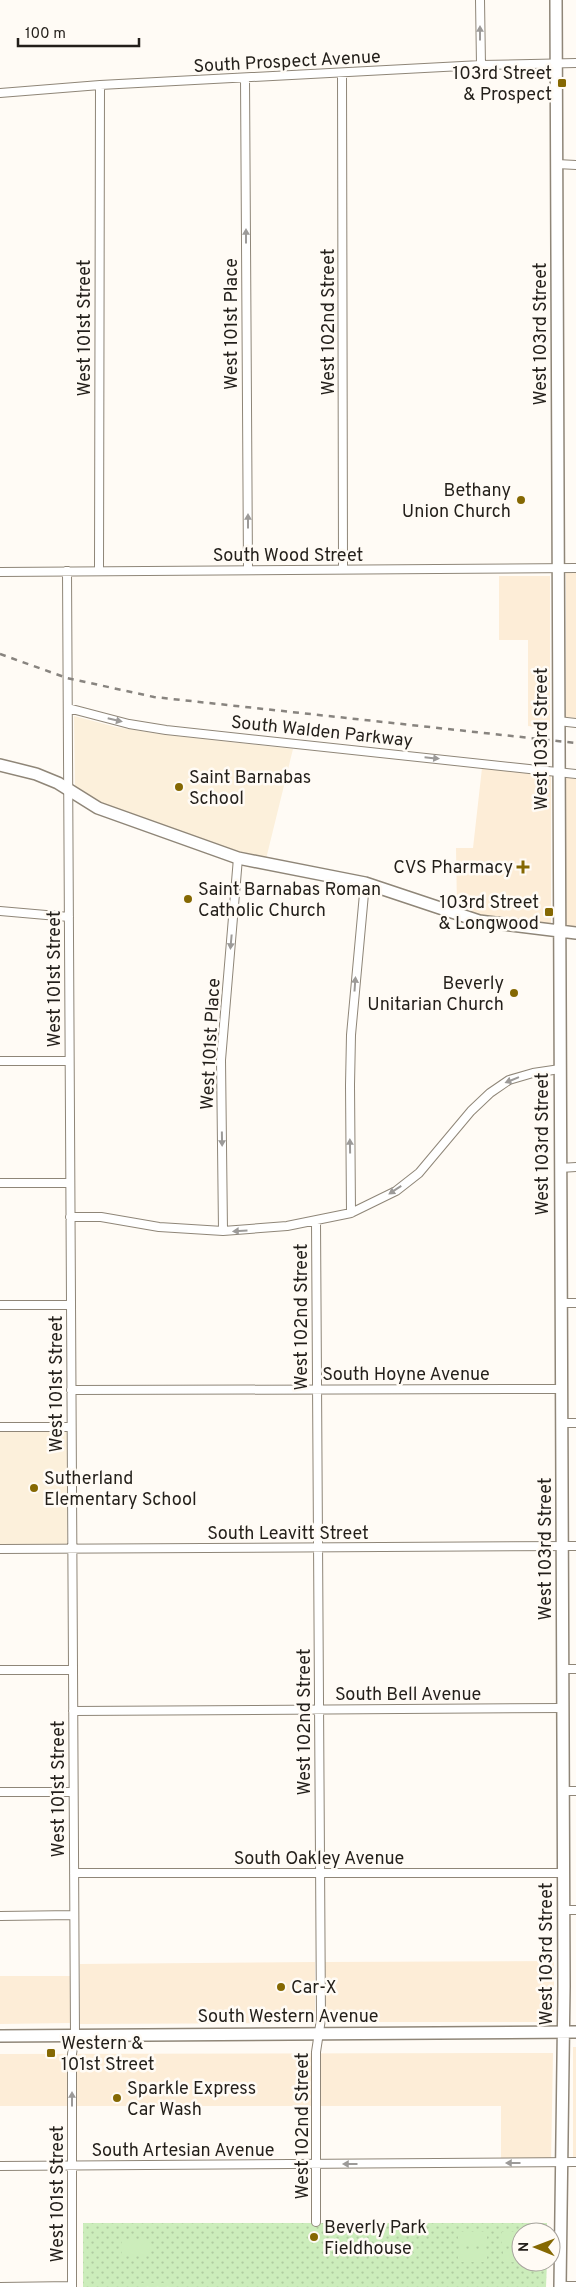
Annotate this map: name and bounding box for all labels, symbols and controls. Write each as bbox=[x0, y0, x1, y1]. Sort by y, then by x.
scale bar bbox=[18, 15, 139, 47]
one-way arrow bbox=[476, 24, 484, 40]
text: 100 m bbox=[25, 25, 66, 44]
street label: South Prospect Avenue bbox=[193, 46, 381, 79]
place label: 103rd Street & Prospect bbox=[452, 63, 552, 107]
marker: 103rd Street & Prospect bbox=[556, 77, 568, 89]
one-way arrow bbox=[242, 228, 250, 244]
street label: West 102nd Street bbox=[318, 248, 341, 396]
street label: West 101st Place bbox=[221, 258, 244, 390]
street label: West 101st Street bbox=[74, 259, 97, 397]
street label: West 103rd Street bbox=[530, 262, 553, 406]
place label: Bethany Union Church bbox=[402, 480, 511, 524]
marker: Bethany Union Church bbox=[515, 494, 527, 506]
one-way arrow bbox=[244, 513, 252, 529]
street label: South Wood Street bbox=[213, 545, 363, 568]
street label: West 103rd Street bbox=[531, 667, 554, 811]
street label: South Walden Parkway bbox=[230, 712, 414, 753]
one-way arrow bbox=[107, 716, 122, 724]
one-way arrow bbox=[425, 754, 441, 762]
place label: Saint Barnabas School bbox=[189, 767, 311, 811]
marker: Saint Barnabas School bbox=[173, 781, 185, 793]
place label: CVS Pharmacy bbox=[393, 857, 513, 880]
marker: CVS Pharmacy bbox=[517, 861, 529, 873]
place label: Saint Barnabas Roman Catholic Church bbox=[198, 879, 381, 923]
place label: 103rd Street & Longwood bbox=[439, 892, 539, 936]
marker: Saint Barnabas Roman Catholic Church bbox=[182, 893, 194, 905]
marker: 103rd Street & Longwood bbox=[543, 906, 555, 918]
street label: West 101st Street bbox=[44, 910, 67, 1048]
one-way arrow bbox=[227, 934, 235, 950]
place label: Beverly Unitarian Church bbox=[367, 973, 504, 1017]
one-way arrow bbox=[352, 976, 360, 992]
street label: West 101st Place bbox=[197, 978, 226, 1111]
marker: Beverly Unitarian Church bbox=[508, 987, 520, 999]
street label: West 103rd Street bbox=[532, 1072, 555, 1216]
one-way arrow bbox=[505, 1077, 519, 1085]
one-way arrow bbox=[218, 1131, 226, 1147]
one-way arrow bbox=[346, 1138, 354, 1154]
one-way arrow bbox=[389, 1186, 402, 1195]
one-way arrow bbox=[232, 1227, 248, 1235]
street label: West 102nd Street bbox=[291, 1243, 314, 1391]
street label: West 101st Street bbox=[46, 1315, 69, 1453]
street label: South Hoyne Avenue bbox=[322, 1364, 490, 1387]
place label: Sutherland Elementary School bbox=[44, 1468, 197, 1512]
street label: West 103rd Street bbox=[535, 1477, 558, 1621]
marker: Sutherland Elementary School bbox=[28, 1482, 40, 1494]
street label: South Leavitt Street bbox=[207, 1523, 369, 1546]
street label: West 102nd Street bbox=[294, 1648, 317, 1796]
street label: South Bell Avenue bbox=[335, 1684, 481, 1707]
street label: West 101st Street bbox=[48, 1720, 71, 1858]
street label: South Oakley Avenue bbox=[234, 1848, 404, 1871]
street label: West 103rd Street bbox=[536, 1882, 559, 2026]
place label: Car-X bbox=[291, 1977, 337, 2000]
marker: Car-X bbox=[275, 1981, 287, 1993]
street label: South Western Avenue bbox=[198, 2006, 378, 2029]
place label: Western & 101st Street bbox=[61, 2033, 154, 2077]
marker: Western & 101st Street bbox=[45, 2047, 57, 2059]
street label: West 102nd Street bbox=[292, 2052, 315, 2200]
place label: Sparkle Express Car Wash bbox=[127, 2078, 256, 2122]
one-way arrow bbox=[68, 2091, 76, 2107]
marker: Sparkle Express Car Wash bbox=[111, 2092, 123, 2104]
street label: West 101st Street bbox=[47, 2125, 70, 2263]
street label: South Artesian Avenue bbox=[92, 2140, 274, 2163]
one-way arrow bbox=[504, 2159, 520, 2167]
one-way arrow bbox=[342, 2160, 358, 2168]
place label: Beverly Park Fieldhouse bbox=[324, 2217, 427, 2261]
north arrow bbox=[511, 2222, 561, 2272]
marker: Beverly Park Fieldhouse bbox=[308, 2231, 320, 2243]
text: N bbox=[516, 2242, 533, 2252]

